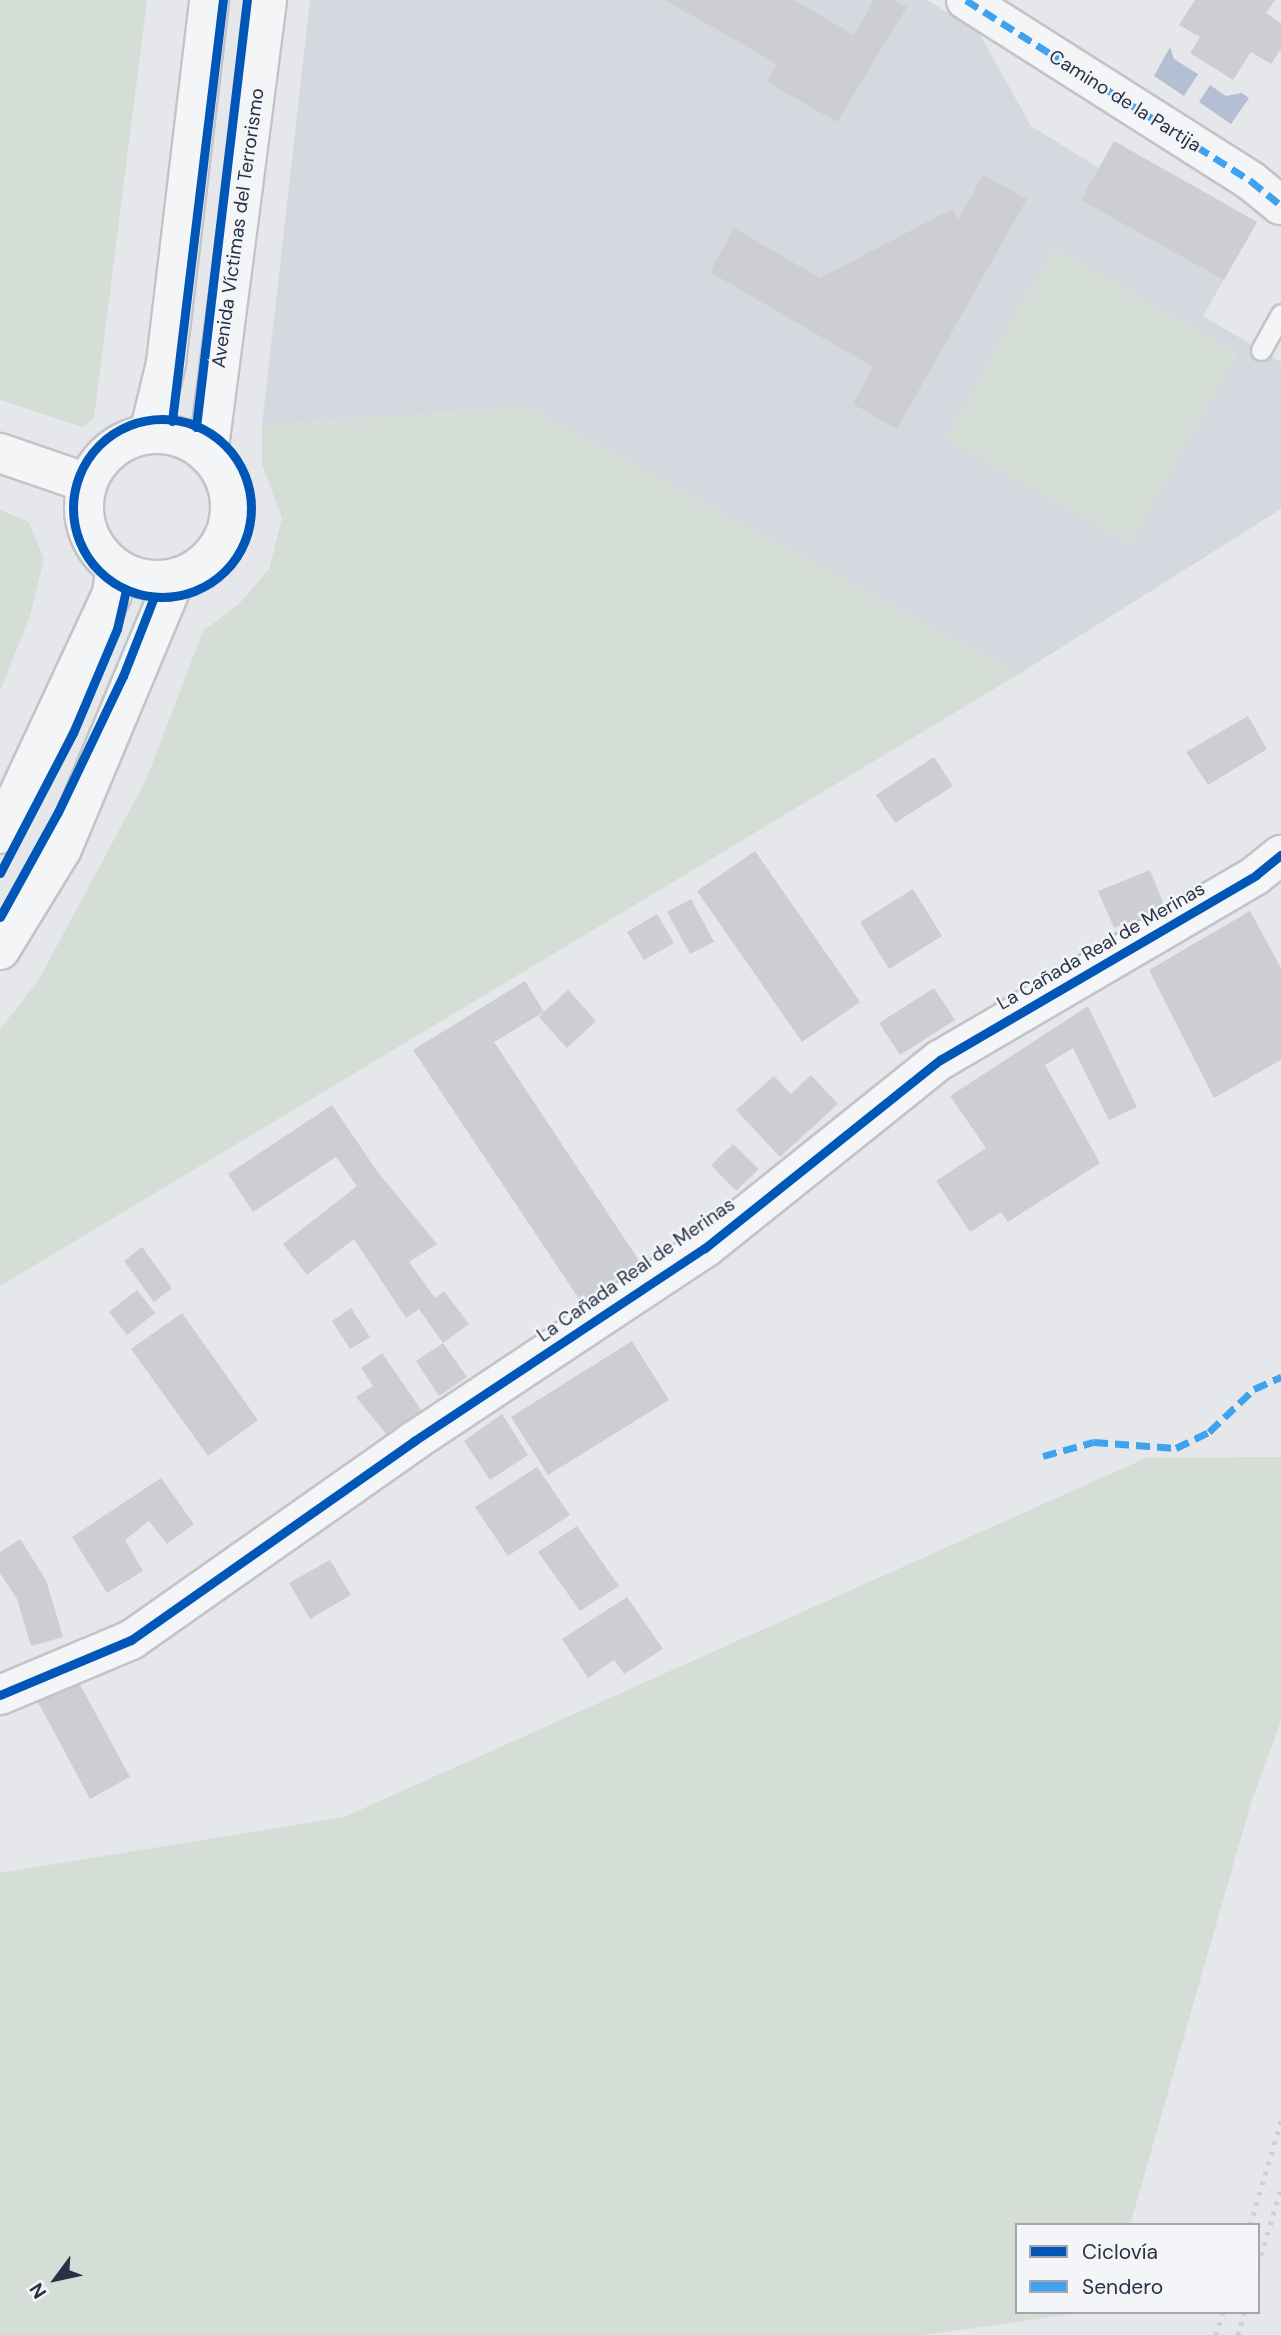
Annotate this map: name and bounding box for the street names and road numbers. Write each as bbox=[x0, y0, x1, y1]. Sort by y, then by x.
street label: Camino de la Partija bbox=[1045, 45, 1205, 157]
street label: Avenida Víctimas del Terrorismo bbox=[207, 87, 269, 369]
street label: La Cañada Real de Merinas bbox=[993, 877, 1209, 1015]
street label: La Cañada Real de Merinas bbox=[533, 1193, 739, 1347]

